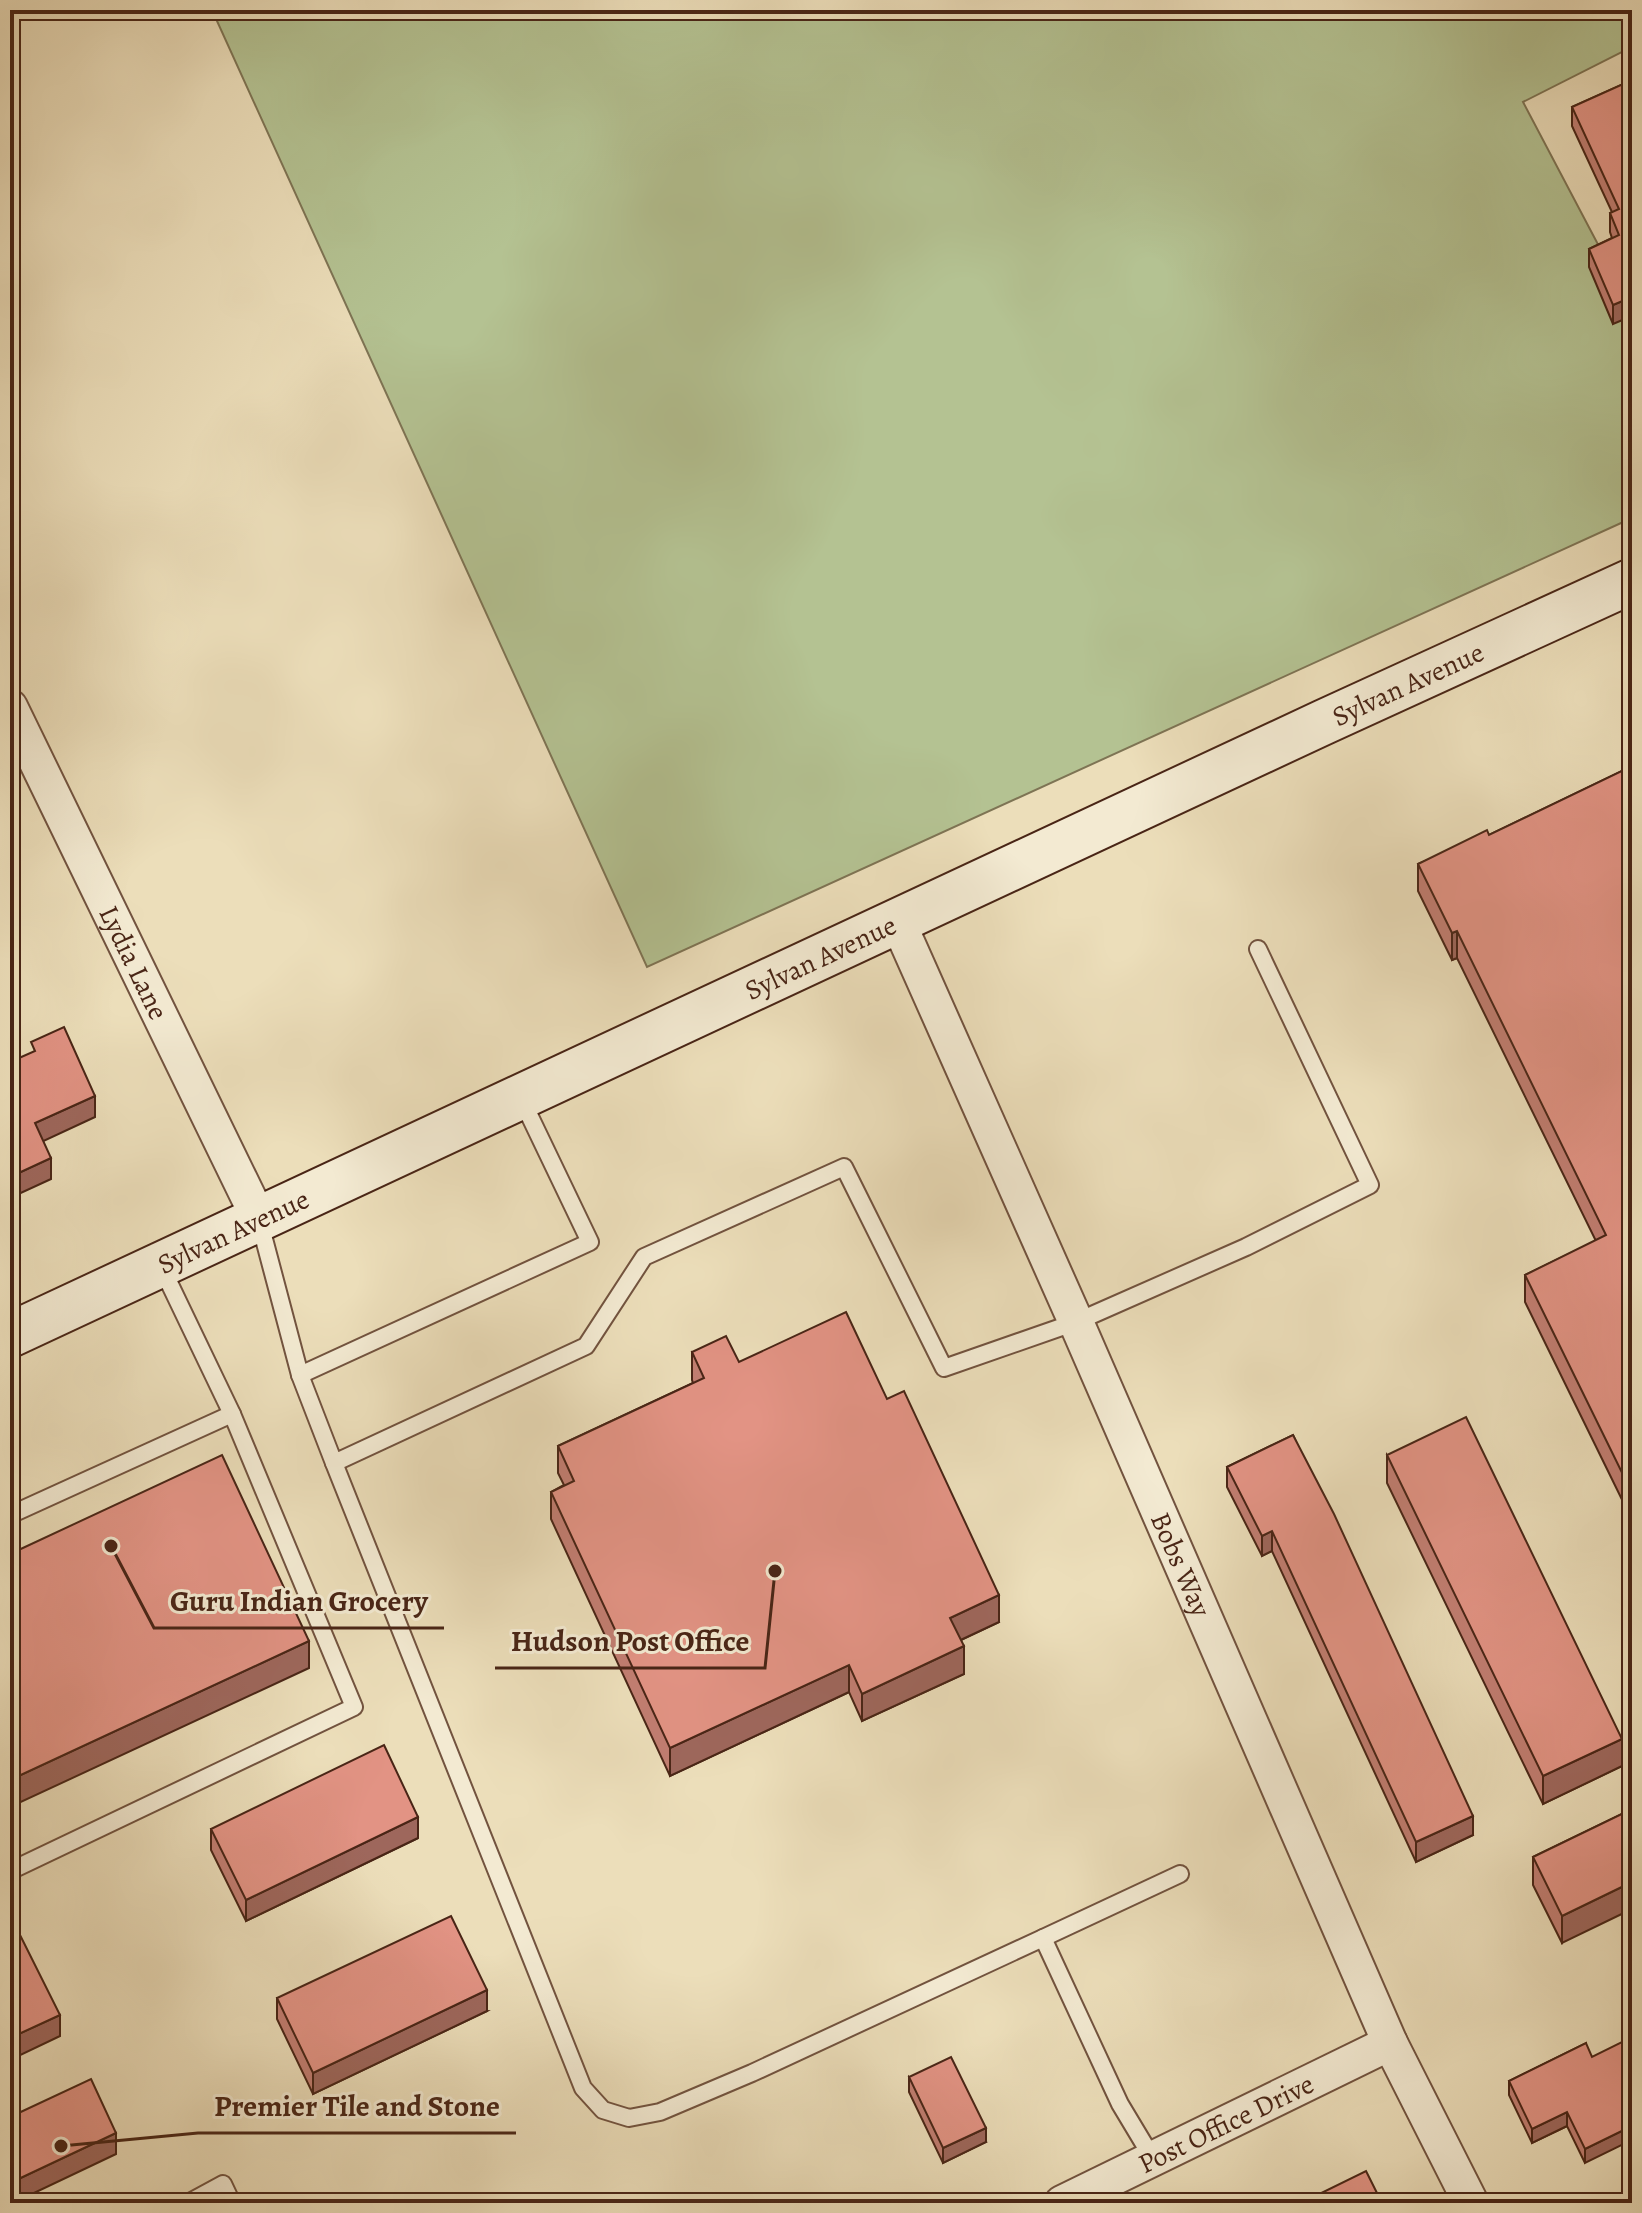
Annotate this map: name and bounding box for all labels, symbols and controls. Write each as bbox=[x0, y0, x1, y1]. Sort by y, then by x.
street label: Sylvan Avenue bbox=[1326, 633, 1490, 736]
street label: Lydia Lane bbox=[89, 899, 177, 1026]
street label: Sylvan Avenue bbox=[739, 906, 903, 1010]
street label: Sylvan Avenue bbox=[151, 1180, 315, 1284]
street label: Bobs Way bbox=[1141, 1506, 1220, 1623]
callout: Guru Indian Grocery bbox=[154, 1574, 444, 1628]
text: Guru Indian Grocery bbox=[170, 1581, 429, 1621]
callout: Hudson Post Office bbox=[495, 1614, 765, 1668]
text: Hudson Post Office bbox=[511, 1621, 749, 1661]
street label: Post Office Drive bbox=[1132, 2065, 1320, 2183]
callout: Premier Tile and Stone bbox=[198, 2079, 516, 2133]
text: Premier Tile and Stone bbox=[214, 2086, 500, 2126]

